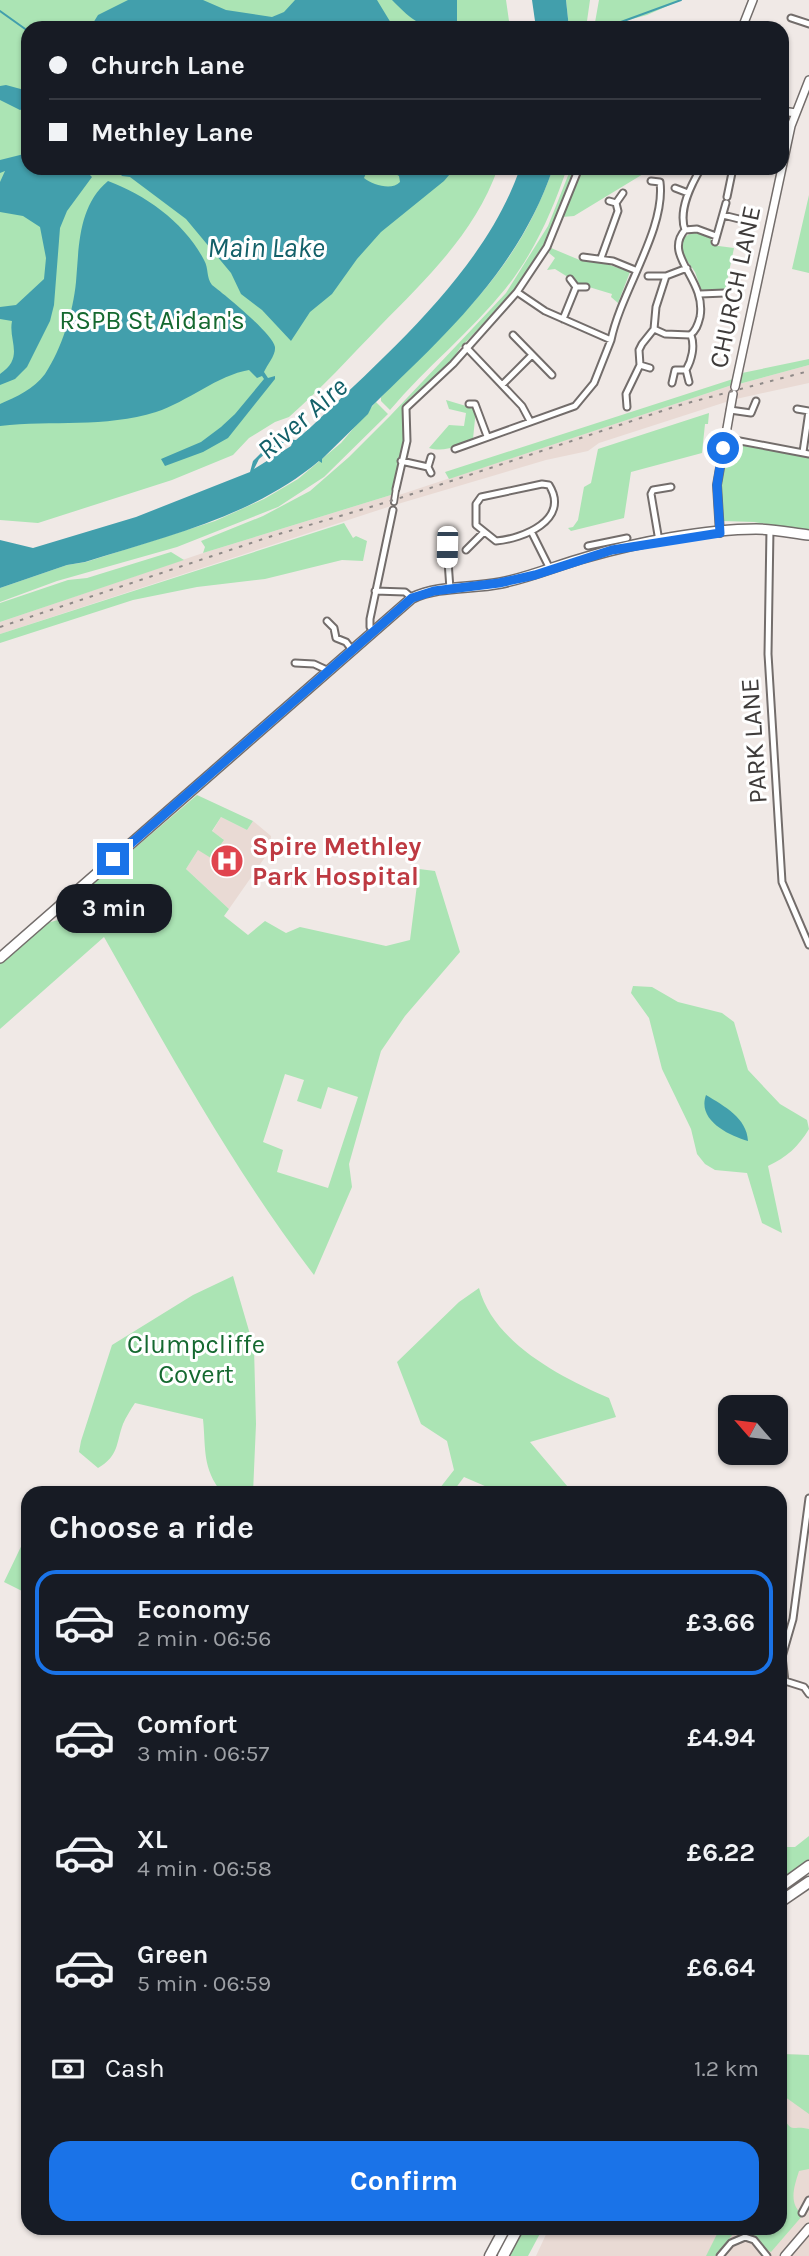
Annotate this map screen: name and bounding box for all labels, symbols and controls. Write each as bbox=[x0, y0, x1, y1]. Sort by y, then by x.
text: Church Lane bbox=[91, 50, 245, 81]
text: Methley Lane bbox=[91, 117, 253, 148]
street label: CHURCH LANE bbox=[703, 203, 767, 371]
water label: Main Lake bbox=[207, 231, 325, 264]
park label: RSPB St Aidan's bbox=[59, 305, 245, 336]
water label: River Aire bbox=[250, 370, 354, 466]
route start bbox=[707, 432, 739, 464]
car bbox=[437, 526, 458, 568]
street label: PARK LANE bbox=[734, 677, 774, 805]
place label: Spire Methley Park Hospital bbox=[252, 831, 421, 892]
hospital icon: Spire Methley Park Hospital bbox=[208, 842, 246, 880]
route end bbox=[97, 843, 129, 875]
callout: 3 min bbox=[55, 884, 171, 932]
text: 3 min bbox=[82, 895, 146, 922]
park label: Clumpcliffe Covert bbox=[127, 1329, 265, 1390]
north arrow bbox=[718, 1395, 788, 1465]
map controls bbox=[718, 1395, 788, 1465]
text: Choose a ride bbox=[49, 1509, 254, 1546]
icon: car bbox=[53, 1591, 116, 1654]
text: Economy bbox=[137, 1594, 249, 1625]
text: £3.66 bbox=[686, 1607, 755, 1638]
text: 2 min · 06:56 bbox=[137, 1625, 271, 1652]
icon: car bbox=[53, 1706, 116, 1769]
text: Comfort bbox=[137, 1709, 238, 1740]
text: £4.94 bbox=[687, 1722, 755, 1753]
text: 3 min · 06:57 bbox=[137, 1740, 269, 1767]
icon: car bbox=[53, 1821, 116, 1884]
text: XL bbox=[137, 1824, 168, 1855]
text: £6.22 bbox=[687, 1837, 755, 1868]
text: 4 min · 06:58 bbox=[137, 1855, 272, 1882]
icon: car bbox=[53, 1936, 116, 1999]
text: Green bbox=[137, 1939, 209, 1970]
text: £6.64 bbox=[687, 1952, 755, 1983]
text: 5 min · 06:59 bbox=[137, 1970, 271, 1997]
icon: cash bbox=[49, 2050, 87, 2088]
text: Cash bbox=[105, 2053, 165, 2084]
text: 1.2 km bbox=[694, 2055, 759, 2082]
button: Confirm bbox=[49, 2141, 759, 2221]

